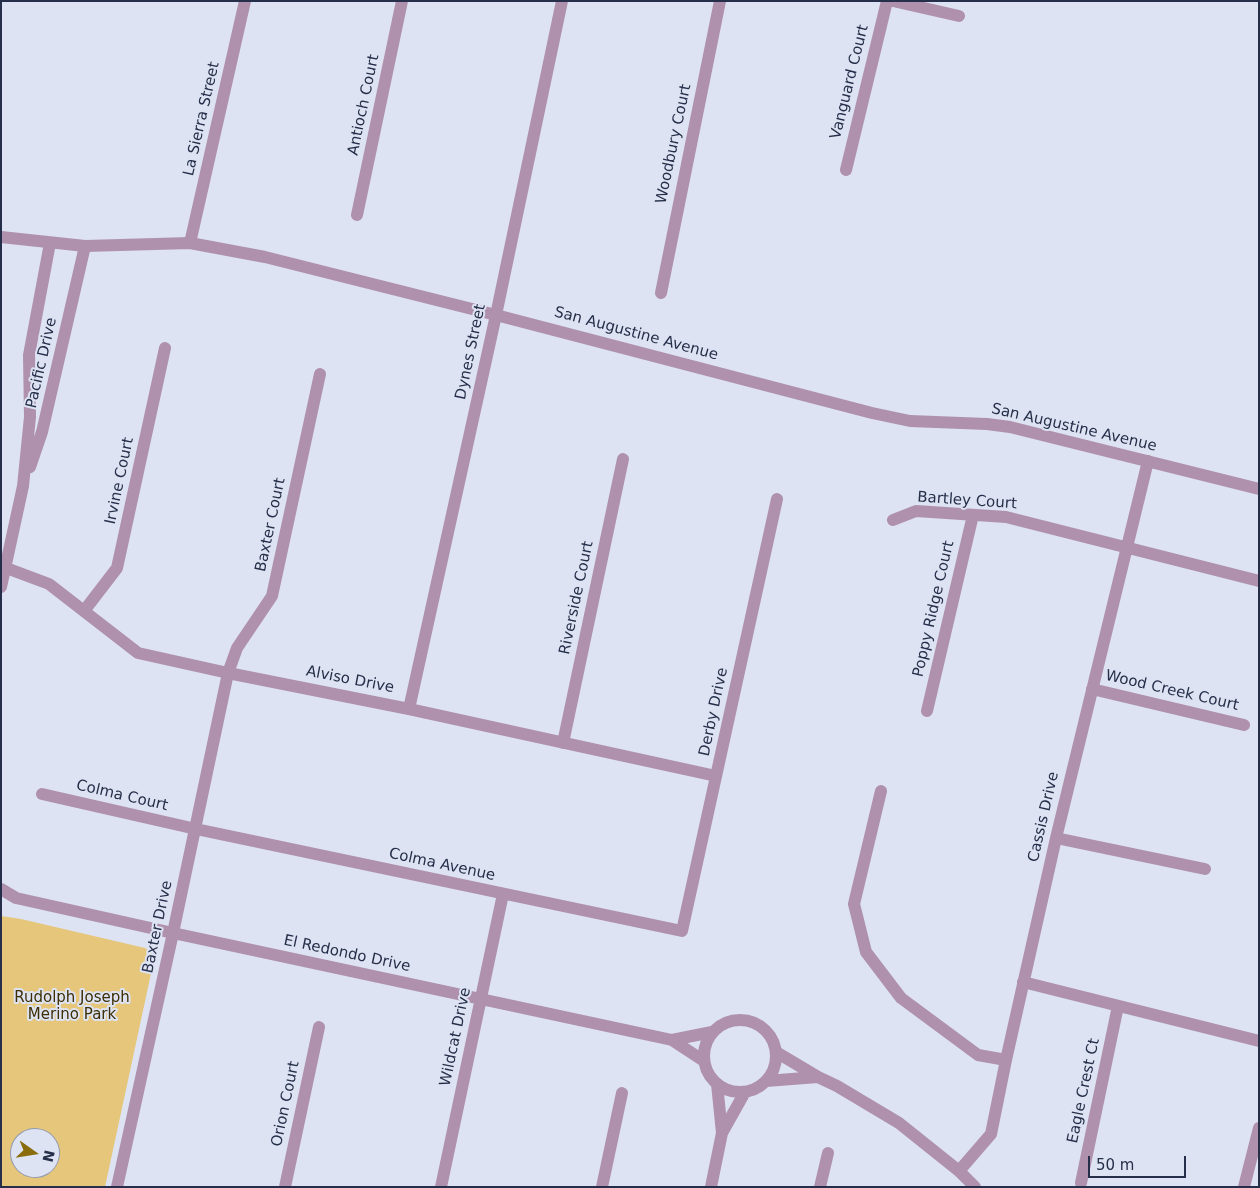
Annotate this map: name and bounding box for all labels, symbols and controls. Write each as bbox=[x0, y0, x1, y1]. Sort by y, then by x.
street label: Vanguard Court bbox=[827, 23, 873, 141]
street label: Antioch Court bbox=[345, 53, 383, 157]
street label: La Sierra Street bbox=[180, 60, 224, 178]
street label: Woodbury Court bbox=[653, 83, 695, 205]
street label: Dynes Street bbox=[452, 303, 490, 401]
street label: San Augustine Avenue bbox=[552, 303, 720, 365]
street label: Pacific Drive bbox=[23, 316, 61, 410]
street label: San Augustine Avenue bbox=[990, 400, 1158, 456]
street label: Irvine Court bbox=[102, 436, 138, 526]
street label: Baxter Court bbox=[252, 476, 290, 574]
street label: Bartley Court bbox=[917, 489, 1017, 513]
street label: Poppy Ridge Court bbox=[910, 539, 958, 679]
street label: Riverside Court bbox=[556, 540, 598, 656]
street label: Alviso Drive bbox=[304, 663, 396, 697]
street label: Derby Drive bbox=[696, 666, 732, 758]
street label: Wood Creek Court bbox=[1104, 667, 1240, 715]
street label: Cassis Drive bbox=[1025, 770, 1063, 864]
street label: Colma Court bbox=[74, 777, 170, 815]
street label: Colma Avenue bbox=[387, 845, 497, 885]
street label: Baxter Drive bbox=[139, 879, 177, 975]
street label: El Redondo Drive bbox=[282, 932, 412, 976]
street label: Wildcat Drive bbox=[437, 986, 475, 1088]
park label: Rudolph Joseph Merino Park bbox=[14, 989, 130, 1024]
street label: Eagle Crest Ct bbox=[1064, 1037, 1104, 1145]
street label: Orion Court bbox=[268, 1060, 304, 1148]
north arrow bbox=[10, 1128, 60, 1178]
scale bar bbox=[1090, 1146, 1188, 1178]
text: N bbox=[40, 1149, 58, 1164]
text: 50 m bbox=[1096, 1156, 1134, 1174]

